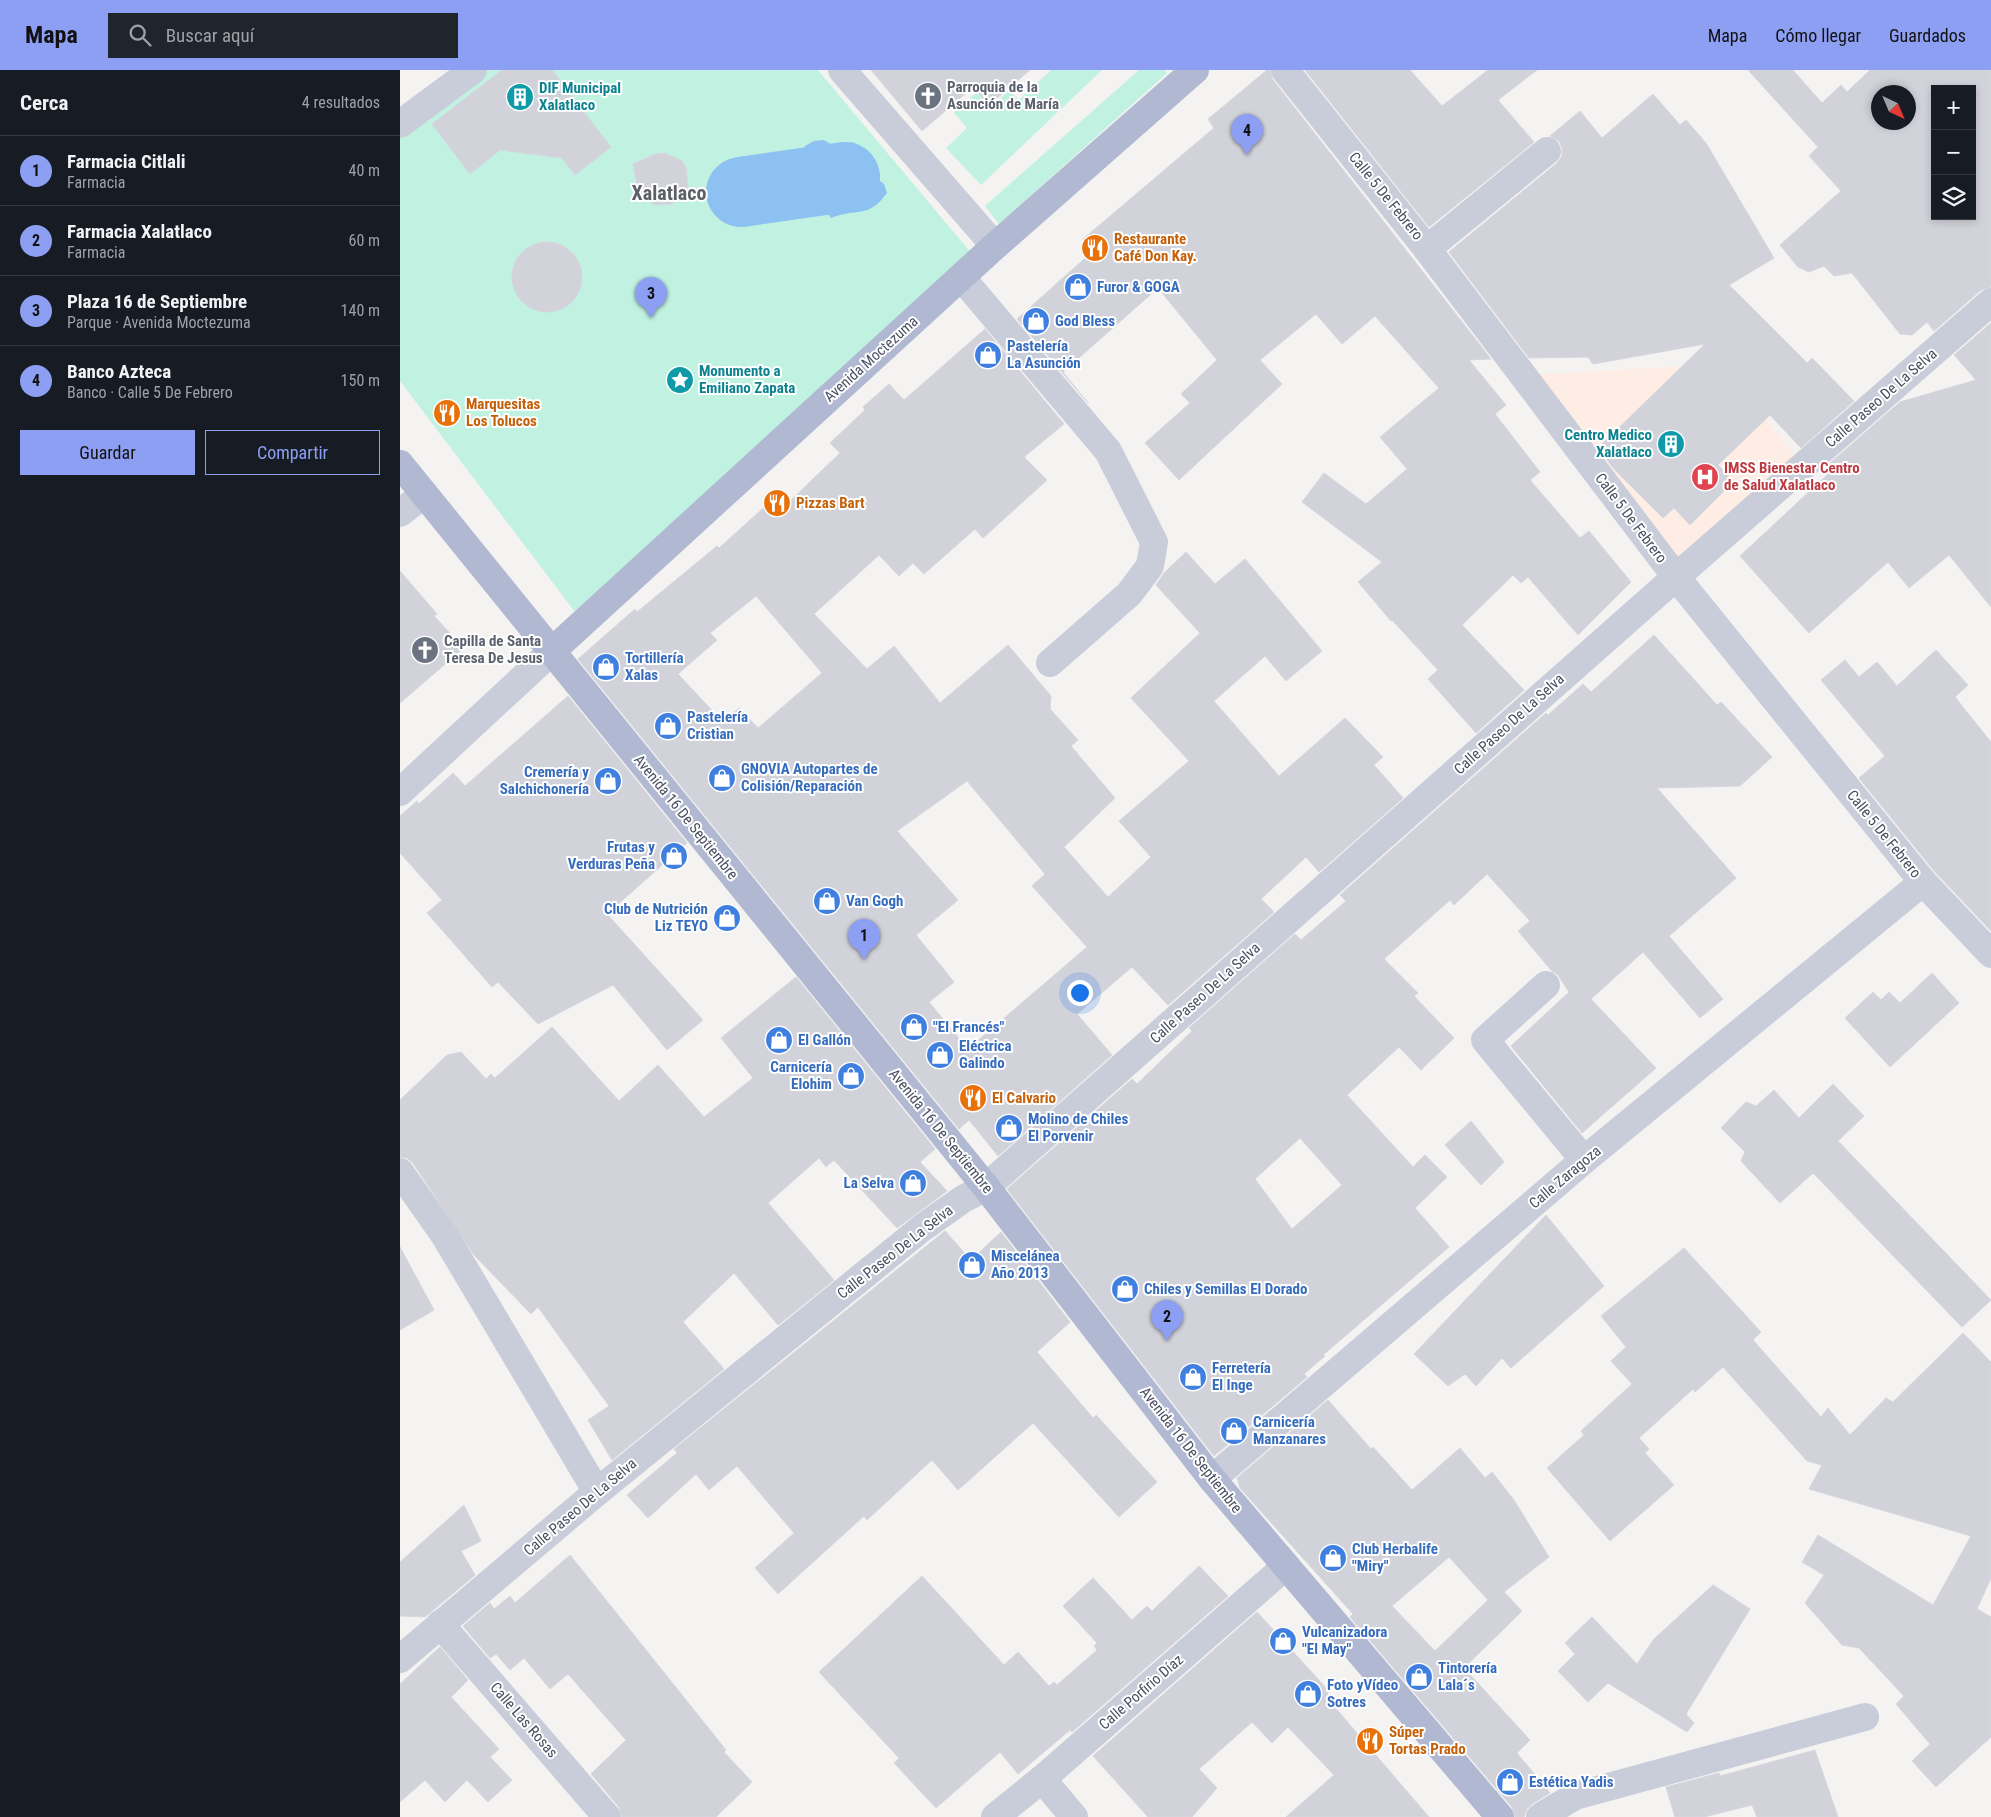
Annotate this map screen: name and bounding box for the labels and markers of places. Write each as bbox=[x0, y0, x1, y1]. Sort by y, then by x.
place label: Parroquia de la Asunción de María bbox=[947, 78, 1059, 113]
place label: DIF Municipal Xalatlaco bbox=[539, 79, 621, 114]
church icon: Parroquia de la Asunción de María bbox=[913, 81, 943, 111]
building icon: DIF Municipal Xalatlaco bbox=[505, 82, 535, 112]
pin: 4 bbox=[1231, 114, 1263, 155]
place label: Restaurante Café Don Kay. bbox=[1114, 230, 1197, 265]
restaurant icon: Restaurante Café Don Kay. bbox=[1080, 233, 1110, 263]
shop icon: Furor & GOGA bbox=[1063, 272, 1093, 302]
pin: 3 bbox=[635, 277, 667, 318]
place label: Furor & GOGA bbox=[1097, 278, 1180, 296]
shop icon: God Bless bbox=[1021, 306, 1051, 336]
place label: God Bless bbox=[1055, 312, 1115, 330]
place label: Pastelería La Asunción bbox=[1007, 337, 1081, 372]
shop icon: Pastelería La Asunción bbox=[973, 340, 1003, 370]
place label: Monumento a Emiliano Zapata bbox=[699, 362, 795, 397]
place icon: Monumento a Emiliano Zapata bbox=[665, 365, 695, 395]
place label: Marquesitas Los Tolucos bbox=[466, 395, 541, 430]
restaurant icon: Marquesitas Los Tolucos bbox=[432, 398, 462, 428]
place label: Centro Medico Xalatlaco bbox=[1565, 426, 1652, 461]
building icon: Centro Medico Xalatlaco bbox=[1656, 429, 1686, 459]
place label: IMSS Bienestar Centro de Salud Xalatlaco bbox=[1724, 459, 1860, 494]
hospital icon: IMSS Bienestar Centro de Salud Xalatlaco bbox=[1690, 462, 1720, 492]
restaurant icon: Pizzas Bart bbox=[762, 488, 792, 518]
place label: Pizzas Bart bbox=[796, 494, 865, 512]
place label: Capilla de Santa Teresa De Jesus bbox=[444, 632, 543, 667]
church icon: Capilla de Santa Teresa De Jesus bbox=[410, 635, 440, 665]
place label: Tortillería Xalas bbox=[625, 649, 684, 684]
shop icon: Tortillería Xalas bbox=[591, 652, 621, 682]
place label: Pastelería Cristian bbox=[687, 708, 748, 743]
shop icon: Pastelería Cristian bbox=[653, 711, 683, 741]
place label: GNOVIA Autopartes de Colisión/Reparación bbox=[741, 760, 878, 795]
place label: Cremería y Salchichonería bbox=[500, 763, 589, 798]
shop icon: GNOVIA Autopartes de Colisión/Reparación bbox=[707, 763, 737, 793]
shop icon: Cremería y Salchichonería bbox=[593, 766, 623, 796]
place label: Frutas y Verduras Peña bbox=[568, 838, 655, 873]
shop icon: Frutas y Verduras Peña bbox=[659, 841, 689, 871]
shop icon: Van Gogh bbox=[812, 886, 842, 916]
place label: Van Gogh bbox=[846, 892, 903, 910]
place label: Club de Nutrición Liz TEYO bbox=[604, 900, 708, 935]
shop icon: Club de Nutrición Liz TEYO bbox=[712, 903, 742, 933]
pin: 1 bbox=[848, 919, 880, 960]
shop icon: "El Francés" bbox=[899, 1012, 929, 1042]
place label: "El Francés" bbox=[933, 1018, 1004, 1036]
shop icon: El Gallón bbox=[764, 1025, 794, 1055]
place label: El Gallón bbox=[798, 1031, 851, 1049]
place label: Eléctrica Galindo bbox=[959, 1037, 1012, 1072]
shop icon: Eléctrica Galindo bbox=[925, 1040, 955, 1070]
place label: Carnicería Elohim bbox=[770, 1058, 832, 1093]
shop icon: Carnicería Elohim bbox=[836, 1061, 866, 1091]
restaurant icon: El Calvario bbox=[958, 1083, 988, 1113]
place label: El Calvario bbox=[992, 1089, 1056, 1107]
place label: Molino de Chiles El Porvenir bbox=[1028, 1110, 1128, 1145]
shop icon: Molino de Chiles El Porvenir bbox=[994, 1113, 1024, 1143]
shop icon: La Selva bbox=[898, 1168, 928, 1198]
place label: La Selva bbox=[844, 1174, 894, 1192]
place label: Miscelánea Año 2013 bbox=[991, 1247, 1060, 1282]
shop icon: Miscelánea Año 2013 bbox=[957, 1250, 987, 1280]
shop icon: Chiles y Semillas El Dorado bbox=[1110, 1274, 1140, 1304]
place label: Chiles y Semillas El Dorado bbox=[1144, 1280, 1307, 1298]
pin: 2 bbox=[1151, 1300, 1183, 1341]
place label: Ferretería El Inge bbox=[1212, 1359, 1271, 1394]
shop icon: Ferretería El Inge bbox=[1178, 1362, 1208, 1392]
place label: Carnicería Manzanares bbox=[1253, 1413, 1326, 1448]
shop icon: Carnicería Manzanares bbox=[1219, 1416, 1249, 1446]
place label: Club Herbalife "Miry" bbox=[1352, 1540, 1438, 1575]
shop icon: Club Herbalife "Miry" bbox=[1318, 1543, 1348, 1573]
place label: Vulcanizadora "El May" bbox=[1302, 1623, 1387, 1658]
shop icon: Vulcanizadora "El May" bbox=[1268, 1626, 1298, 1656]
place label: Tintorería Lala´s bbox=[1438, 1659, 1497, 1694]
shop icon: Tintorería Lala´s bbox=[1404, 1662, 1434, 1692]
place label: Foto yVídeo Sotres bbox=[1327, 1676, 1398, 1711]
shop icon: Foto yVídeo Sotres bbox=[1293, 1679, 1323, 1709]
place label: Súper Tortas Prado bbox=[1389, 1723, 1466, 1758]
restaurant icon: Súper Tortas Prado bbox=[1355, 1726, 1385, 1756]
shop icon: Estética Yadis bbox=[1495, 1767, 1525, 1797]
place label: Estética Yadis bbox=[1529, 1773, 1614, 1791]

